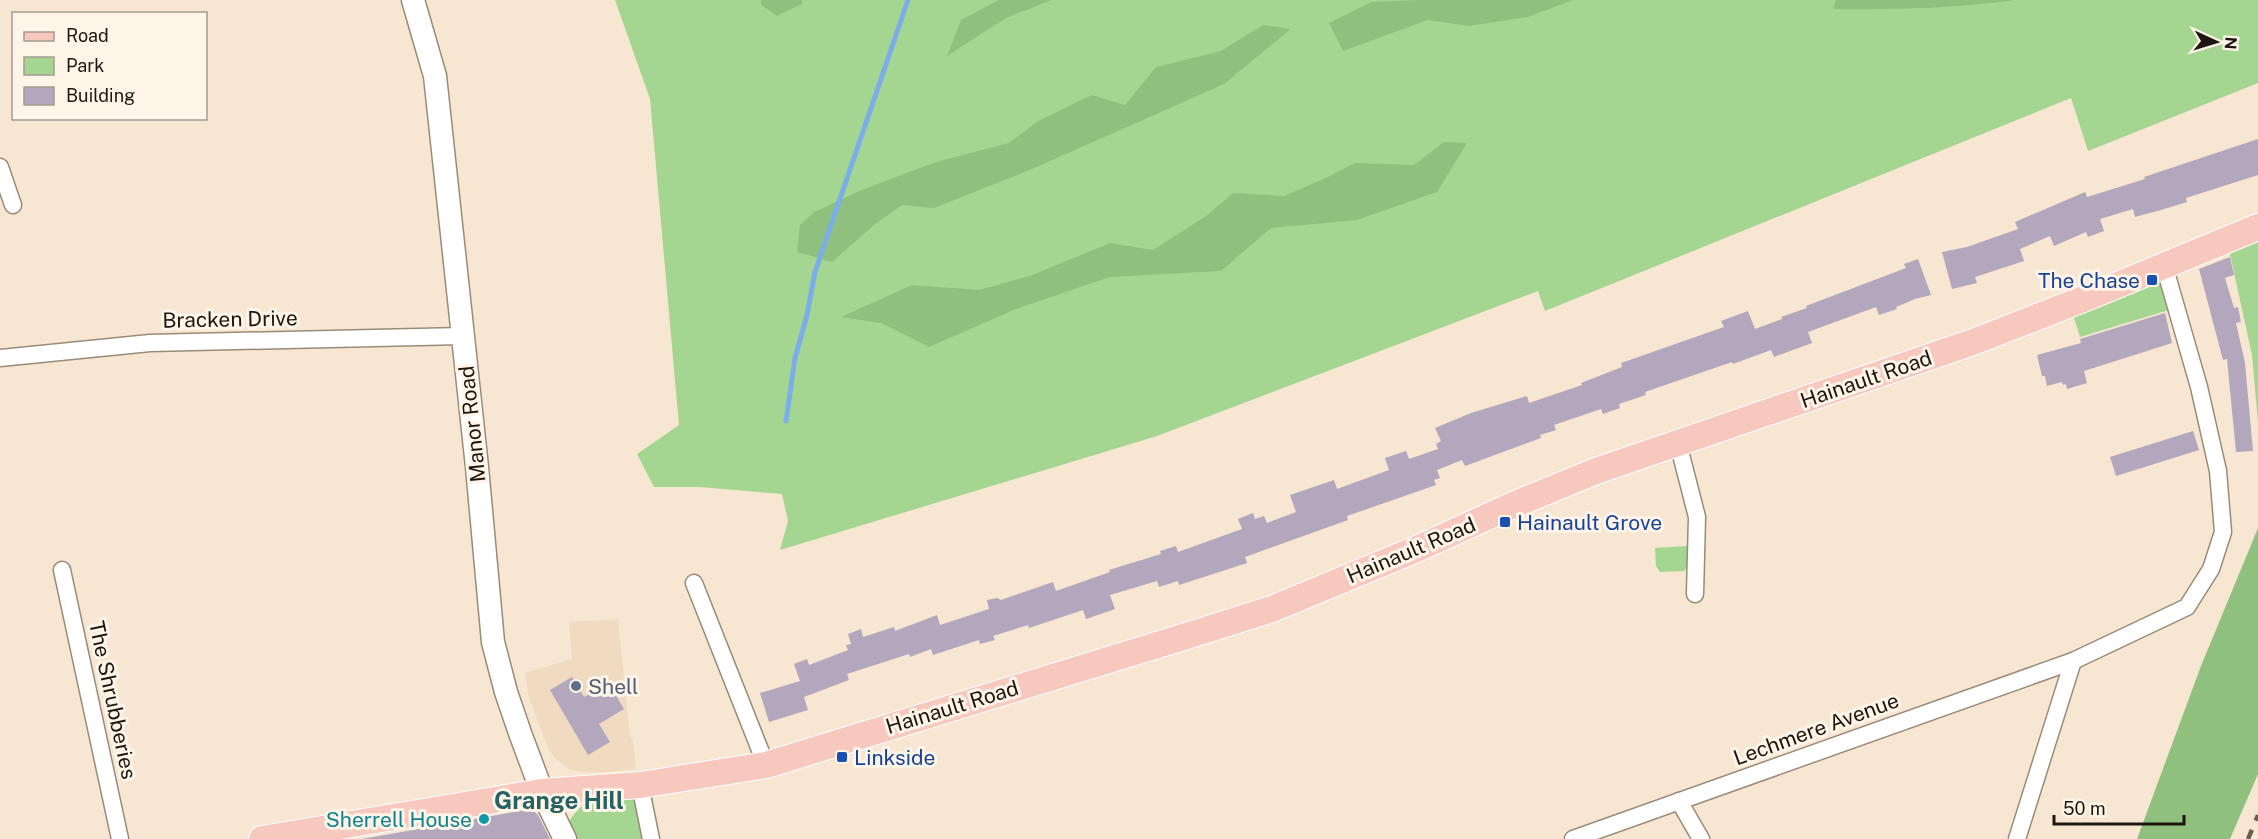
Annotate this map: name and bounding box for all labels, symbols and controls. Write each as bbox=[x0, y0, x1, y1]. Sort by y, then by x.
legend bbox=[12, 12, 207, 120]
north arrow bbox=[2186, 12, 2246, 72]
text: Road bbox=[66, 25, 109, 46]
text: N bbox=[2221, 36, 2240, 50]
text: Park bbox=[66, 55, 104, 76]
text: Building bbox=[66, 85, 135, 106]
place label: The Chase bbox=[2038, 268, 2140, 293]
marker: The Chase bbox=[2145, 273, 2159, 287]
street label: Bracken Drive bbox=[162, 305, 298, 333]
street label: Hainault Road bbox=[1797, 345, 1935, 413]
street label: Manor Road bbox=[453, 364, 491, 484]
place label: Hainault Grove bbox=[1517, 510, 1662, 535]
street label: Hainault Road bbox=[1343, 512, 1479, 588]
marker: Hainault Grove bbox=[1498, 515, 1512, 529]
street label: The Shrubberies bbox=[84, 619, 142, 781]
place label: Shell bbox=[588, 674, 638, 699]
street label: Hainault Road bbox=[883, 675, 1021, 739]
marker: Shell bbox=[569, 679, 583, 693]
street label: Lechmere Avenue bbox=[1730, 687, 1902, 771]
place label: Linkside bbox=[854, 745, 935, 770]
marker: Linkside bbox=[835, 750, 849, 764]
district label: Grange Hill bbox=[494, 786, 624, 814]
scale bar bbox=[2054, 788, 2184, 826]
text: 50 m bbox=[2063, 798, 2106, 819]
place label: Sherrell House bbox=[326, 807, 472, 832]
marker: Sherrell House bbox=[477, 812, 491, 826]

